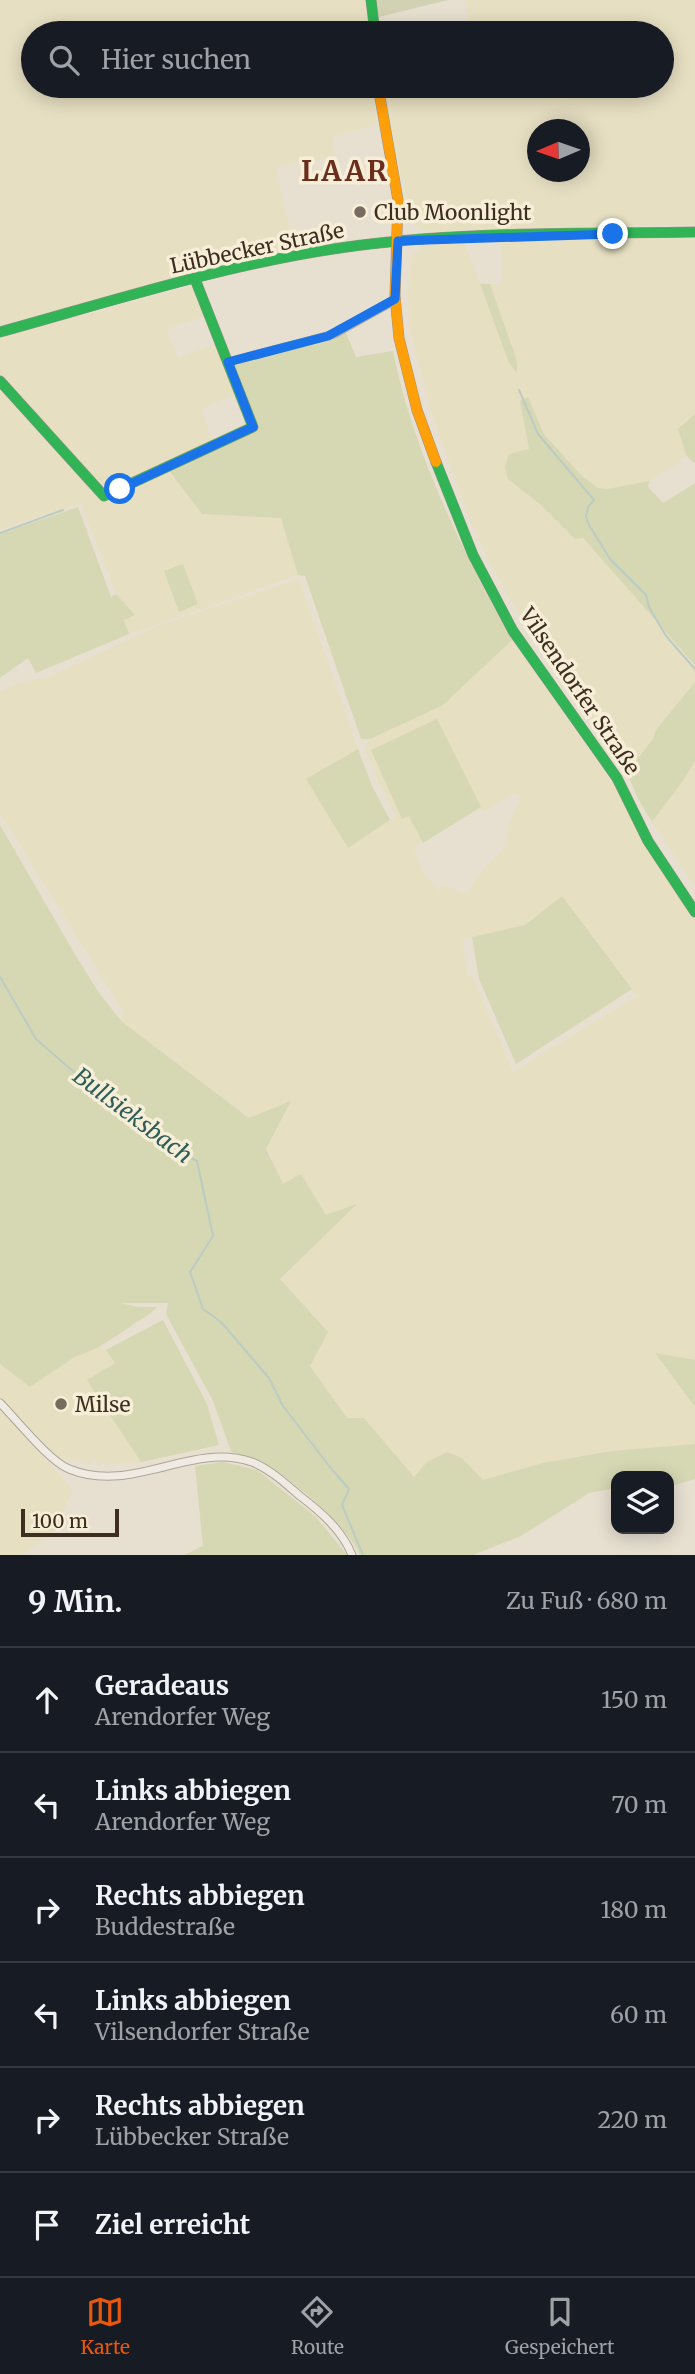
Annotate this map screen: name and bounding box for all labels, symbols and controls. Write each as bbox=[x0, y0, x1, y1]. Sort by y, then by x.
search box bbox=[21, 21, 674, 98]
icon: search bbox=[45, 41, 83, 79]
text: Hier suchen bbox=[101, 43, 251, 76]
north arrow bbox=[527, 119, 590, 182]
district label: LAAR bbox=[301, 153, 389, 189]
place label: Club Moonlight bbox=[374, 199, 531, 226]
marker: Club Moonlight bbox=[352, 204, 368, 220]
street label: Lübbecker Straße bbox=[168, 216, 347, 280]
route end bbox=[597, 218, 628, 249]
route start bbox=[104, 473, 135, 504]
street label: Vilsendorfer Straße bbox=[513, 601, 646, 780]
water label: Bullsieksbach bbox=[68, 1061, 198, 1169]
place label: Milse bbox=[75, 1391, 130, 1418]
marker: Milse bbox=[53, 1396, 69, 1412]
map controls bbox=[611, 1471, 674, 1534]
button: layers bbox=[611, 1471, 674, 1534]
scale bar bbox=[21, 1506, 119, 1538]
text: 100 m bbox=[32, 1509, 88, 1533]
text: 9 Min. bbox=[28, 1582, 123, 1620]
text: Zu Fuß · 680 m bbox=[506, 1586, 667, 1615]
text: Geradeaus bbox=[95, 1669, 229, 1702]
icon: ahead bbox=[28, 1681, 66, 1719]
text: 150 m bbox=[601, 1685, 667, 1714]
text: Arendorfer Weg bbox=[95, 1702, 270, 1731]
text: Links abbiegen bbox=[95, 1774, 291, 1807]
icon: left bbox=[28, 1786, 66, 1824]
text: 70 m bbox=[611, 1790, 667, 1819]
text: Arendorfer Weg bbox=[95, 1807, 270, 1836]
text: Rechts abbiegen bbox=[95, 1879, 305, 1912]
icon: right bbox=[28, 1891, 66, 1929]
text: 180 m bbox=[601, 1895, 667, 1924]
text: Buddestraße bbox=[95, 1912, 235, 1941]
text: Links abbiegen bbox=[95, 1984, 291, 2017]
icon: left bbox=[28, 1996, 66, 2034]
text: 60 m bbox=[610, 2000, 667, 2029]
text: Vilsendorfer Straße bbox=[95, 2017, 310, 2046]
text: Rechts abbiegen bbox=[95, 2089, 305, 2122]
icon: right bbox=[28, 2101, 66, 2139]
text: 220 m bbox=[597, 2105, 667, 2134]
text: Lübbecker Straße bbox=[95, 2122, 289, 2151]
icon: arrive bbox=[28, 2206, 66, 2244]
text: Ziel erreicht bbox=[95, 2208, 250, 2241]
tab: Karte bbox=[81, 2293, 130, 2359]
tab: Route bbox=[291, 2293, 344, 2359]
tab: Gespeichert bbox=[505, 2293, 614, 2359]

